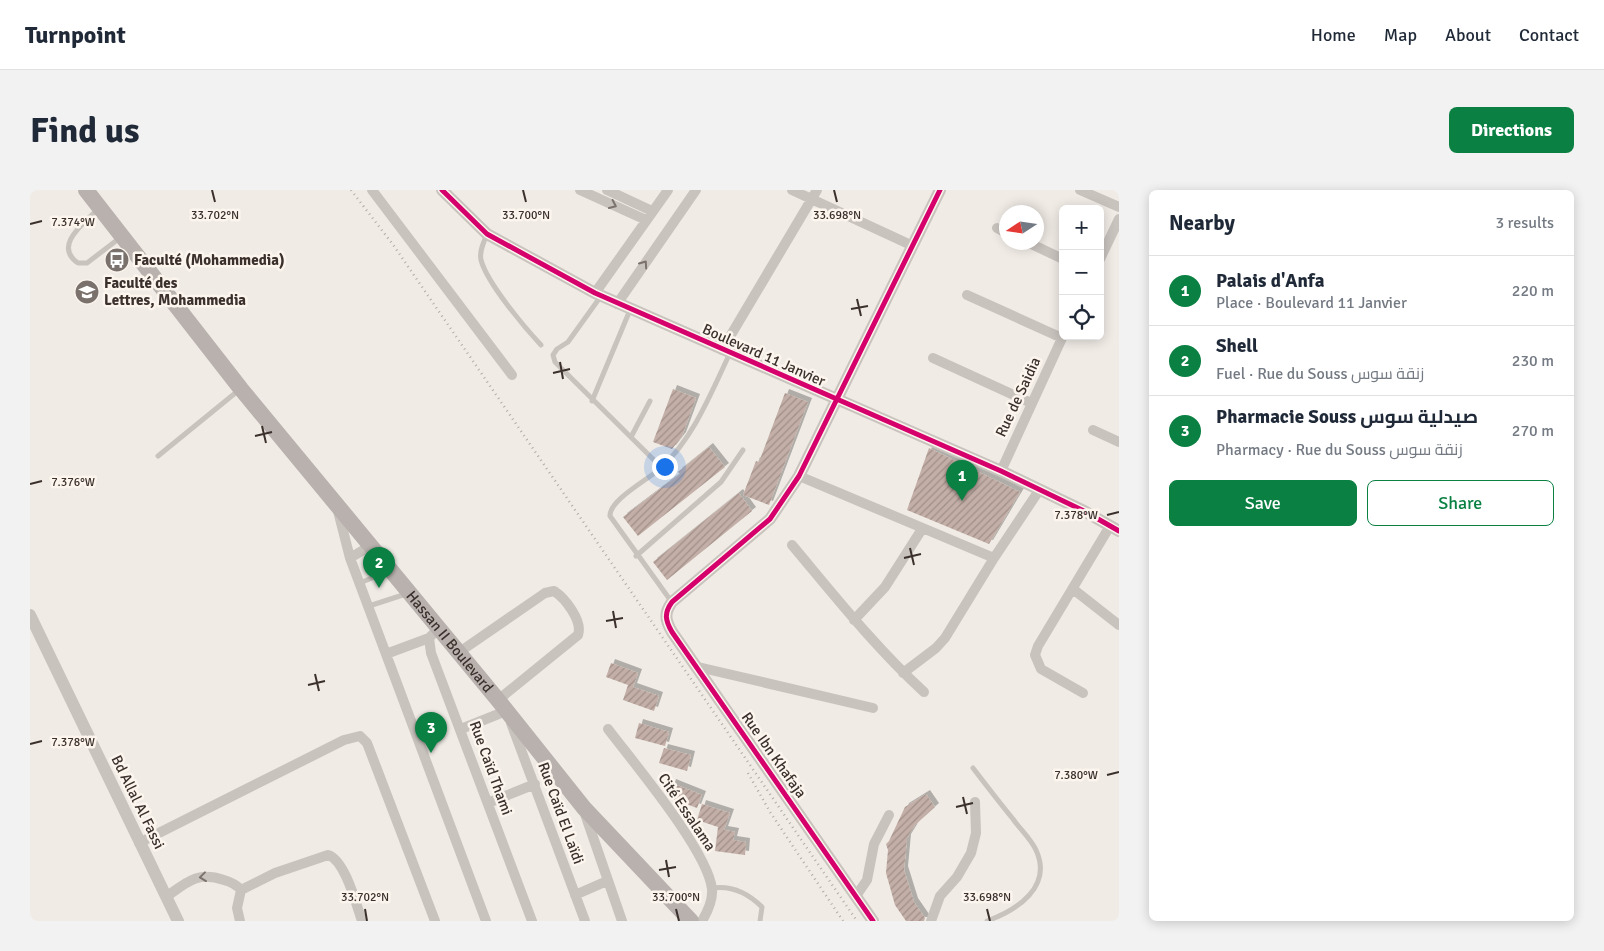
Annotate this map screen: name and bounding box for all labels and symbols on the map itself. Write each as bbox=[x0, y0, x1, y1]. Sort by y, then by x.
one-way arrow bbox=[608, 199, 617, 210]
north arrow bbox=[999, 205, 1044, 250]
text: 33.702°N bbox=[191, 208, 239, 223]
text: 33.700°N bbox=[502, 208, 550, 223]
text: 33.698°N bbox=[813, 208, 861, 223]
text: 7.374°W bbox=[51, 215, 95, 230]
bus stop icon: Faculté (Mohammedia) bbox=[104, 247, 130, 273]
place label: Faculté (Mohammedia) bbox=[134, 251, 285, 269]
one-way arrow bbox=[638, 260, 648, 269]
place label: Faculté des Lettres, Mohammedia bbox=[104, 274, 246, 309]
school or university icon: Faculté des Lettres, Mohammedia bbox=[74, 279, 100, 305]
street label: Boulevard 11 Janvier bbox=[700, 320, 829, 390]
street label: Rue de Saidia bbox=[992, 354, 1044, 440]
your location bbox=[652, 454, 678, 480]
pin: 1 bbox=[946, 460, 978, 501]
text: 7.376°W bbox=[51, 475, 95, 490]
text: 7.378°W bbox=[1054, 508, 1098, 523]
pin: 2 bbox=[363, 547, 395, 588]
street label: Hassan II Boulevard bbox=[403, 587, 497, 696]
street label: Rue Ibn Khafaja bbox=[738, 709, 810, 801]
pin: 3 bbox=[415, 712, 447, 753]
street label: Rue Caïd Thami bbox=[466, 719, 516, 817]
text: 7.378°W bbox=[51, 735, 95, 750]
street label: Bd Allal Al Fassi bbox=[108, 752, 168, 852]
street label: Rue Caïd El Laïdi bbox=[534, 760, 588, 866]
text: 7.380°W bbox=[1054, 768, 1098, 783]
street label: Cité Essalama bbox=[654, 770, 720, 854]
one-way arrow bbox=[198, 871, 206, 882]
text: 33.702°N bbox=[341, 890, 389, 905]
text: 33.700°N bbox=[652, 890, 700, 905]
text: 33.698°N bbox=[963, 890, 1011, 905]

